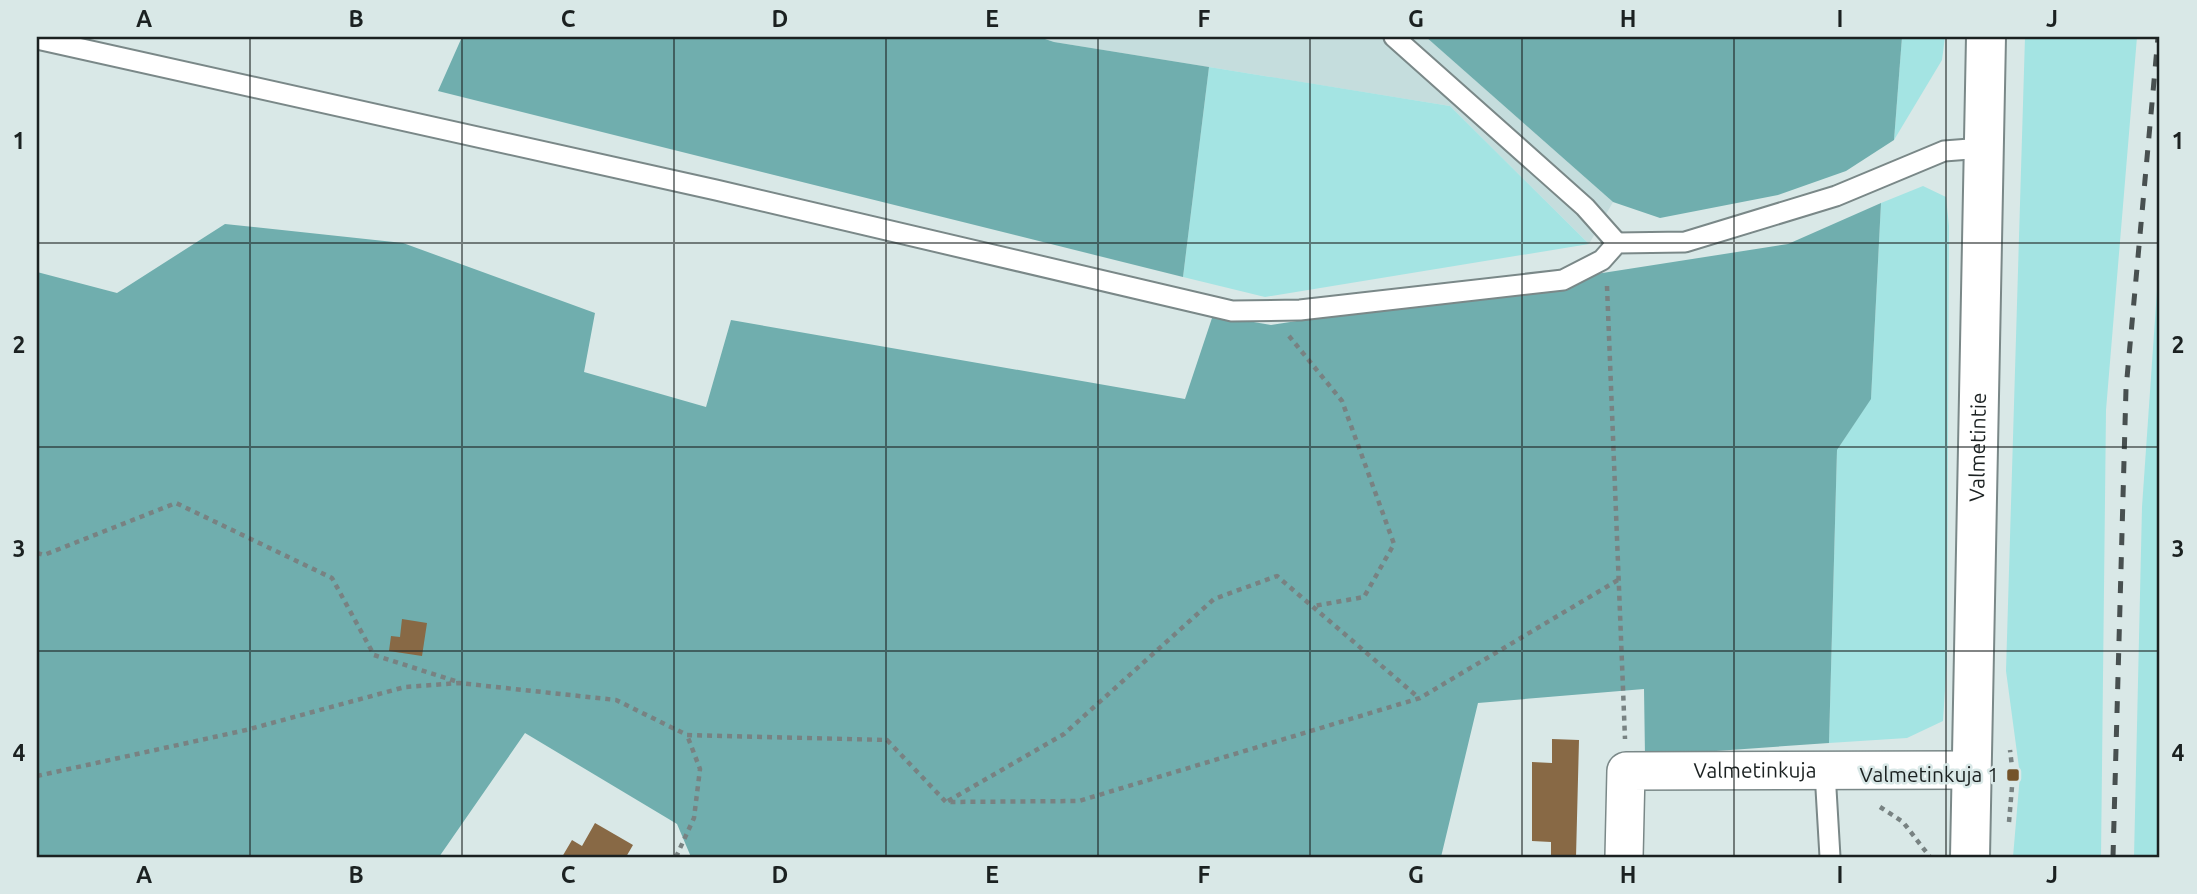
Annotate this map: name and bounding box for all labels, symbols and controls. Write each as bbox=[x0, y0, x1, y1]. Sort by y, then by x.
text: A bbox=[136, 6, 152, 31]
text: B bbox=[348, 6, 364, 31]
text: C bbox=[561, 6, 576, 31]
text: D bbox=[772, 6, 788, 31]
text: E bbox=[985, 6, 999, 31]
text: F bbox=[1198, 6, 1211, 31]
text: G bbox=[1408, 6, 1424, 31]
text: H bbox=[1620, 6, 1636, 31]
text: I bbox=[1837, 6, 1843, 31]
text: J bbox=[2046, 6, 2058, 31]
text: 1 bbox=[13, 128, 25, 153]
text: 1 bbox=[2172, 128, 2184, 153]
text: 2 bbox=[13, 332, 25, 357]
text: 2 bbox=[2172, 332, 2184, 357]
street label: Valmetintie bbox=[1964, 392, 1990, 502]
text: 3 bbox=[13, 536, 25, 561]
text: 3 bbox=[2172, 536, 2184, 561]
text: 4 bbox=[13, 740, 26, 765]
text: 4 bbox=[2172, 740, 2185, 765]
street label: Valmetinkuja bbox=[1693, 757, 1816, 782]
place label: Valmetinkuja 1 bbox=[1860, 762, 1999, 786]
marker: Valmetinkuja 1 bbox=[2005, 767, 2021, 783]
text: A bbox=[136, 862, 152, 887]
text: B bbox=[348, 862, 364, 887]
text: C bbox=[561, 862, 576, 887]
text: D bbox=[772, 862, 788, 887]
text: E bbox=[985, 862, 999, 887]
text: F bbox=[1198, 862, 1211, 887]
text: G bbox=[1408, 862, 1424, 887]
text: H bbox=[1620, 862, 1636, 887]
text: I bbox=[1837, 862, 1843, 887]
text: J bbox=[2046, 862, 2058, 887]

